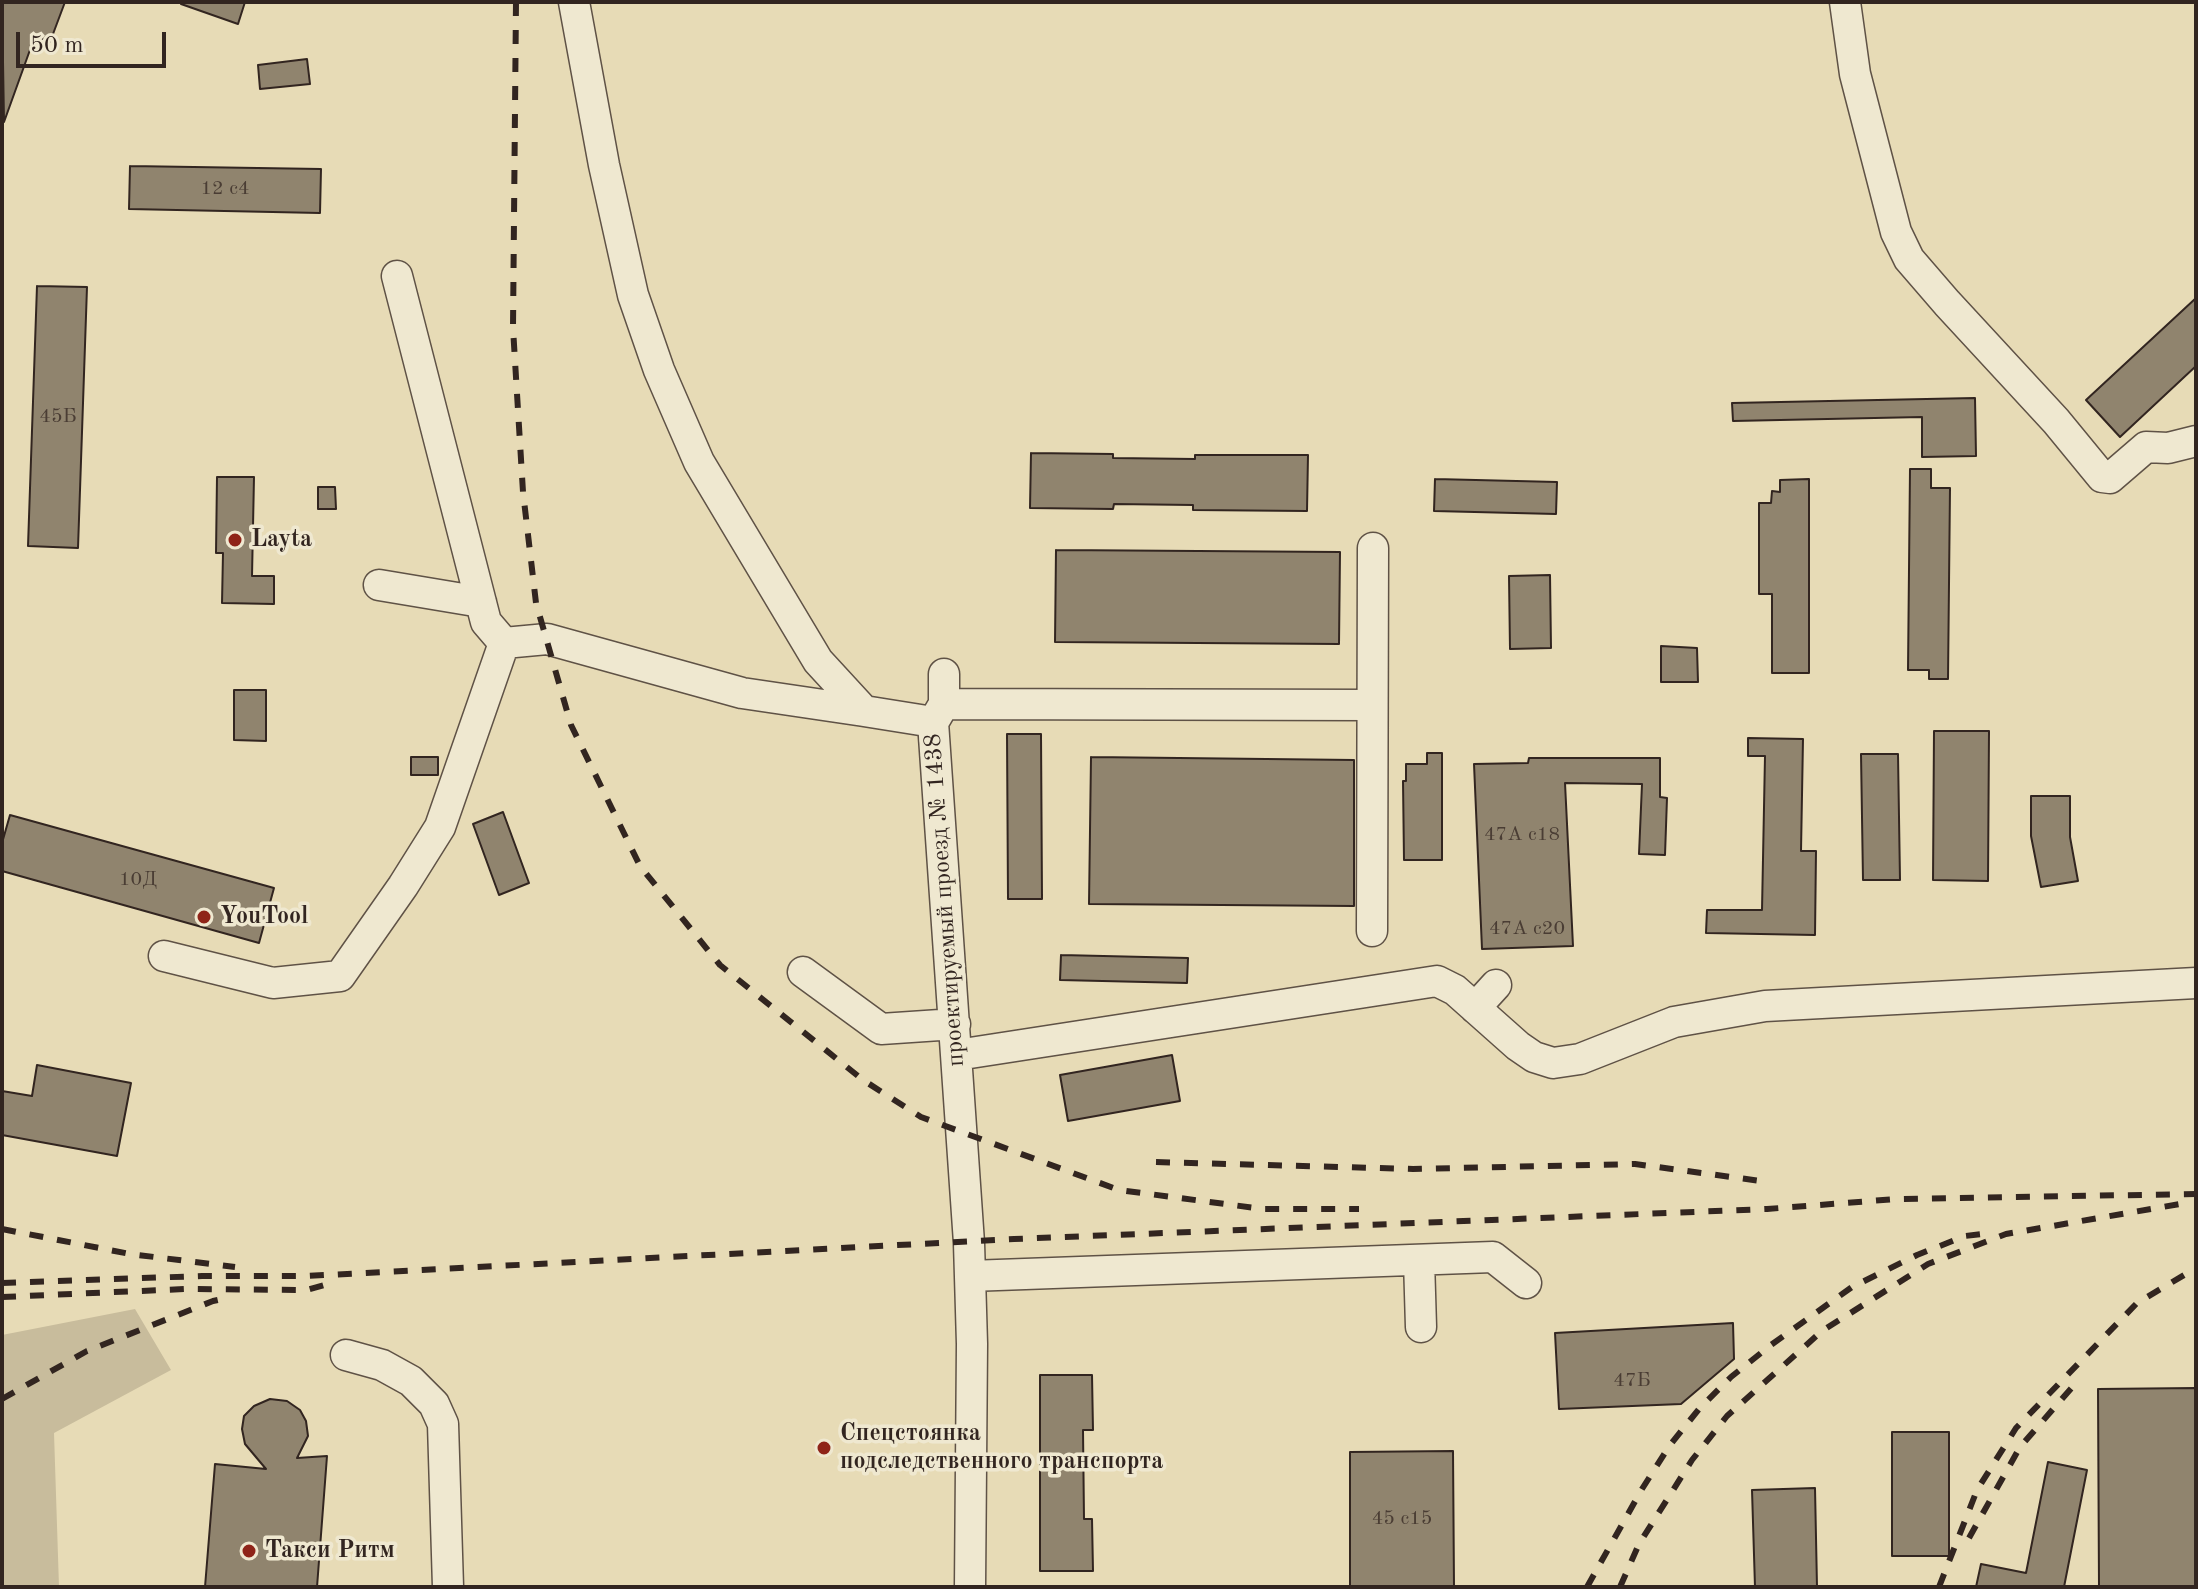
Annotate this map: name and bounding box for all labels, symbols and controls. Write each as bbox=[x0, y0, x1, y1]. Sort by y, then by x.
scale bar bbox=[20, 16, 170, 66]
text: 50 m bbox=[30, 34, 84, 58]
house number: 12 с4 bbox=[200, 177, 250, 201]
house number: 45Б bbox=[39, 405, 77, 429]
place label: Layta bbox=[251, 526, 312, 554]
marker: Layta bbox=[226, 531, 244, 549]
street label: проектируемый проезд № 1438 bbox=[919, 732, 971, 1068]
house number: 47А с18 bbox=[1484, 823, 1560, 847]
house number: 10Д bbox=[119, 868, 157, 892]
place label: YouTool bbox=[220, 903, 308, 931]
marker: YouTool bbox=[195, 908, 213, 926]
house number: 47А с20 bbox=[1489, 917, 1565, 941]
house number: 47Б bbox=[1613, 1369, 1651, 1393]
place label: Спецстоянка подследственного транспорта bbox=[840, 1420, 1163, 1476]
marker: Спецстоянка подследственного транспорта bbox=[815, 1439, 833, 1457]
house number: 45 с15 bbox=[1372, 1507, 1432, 1531]
place label: Такси Ритм bbox=[265, 1537, 395, 1565]
marker: Такси Ритм bbox=[240, 1542, 258, 1560]

